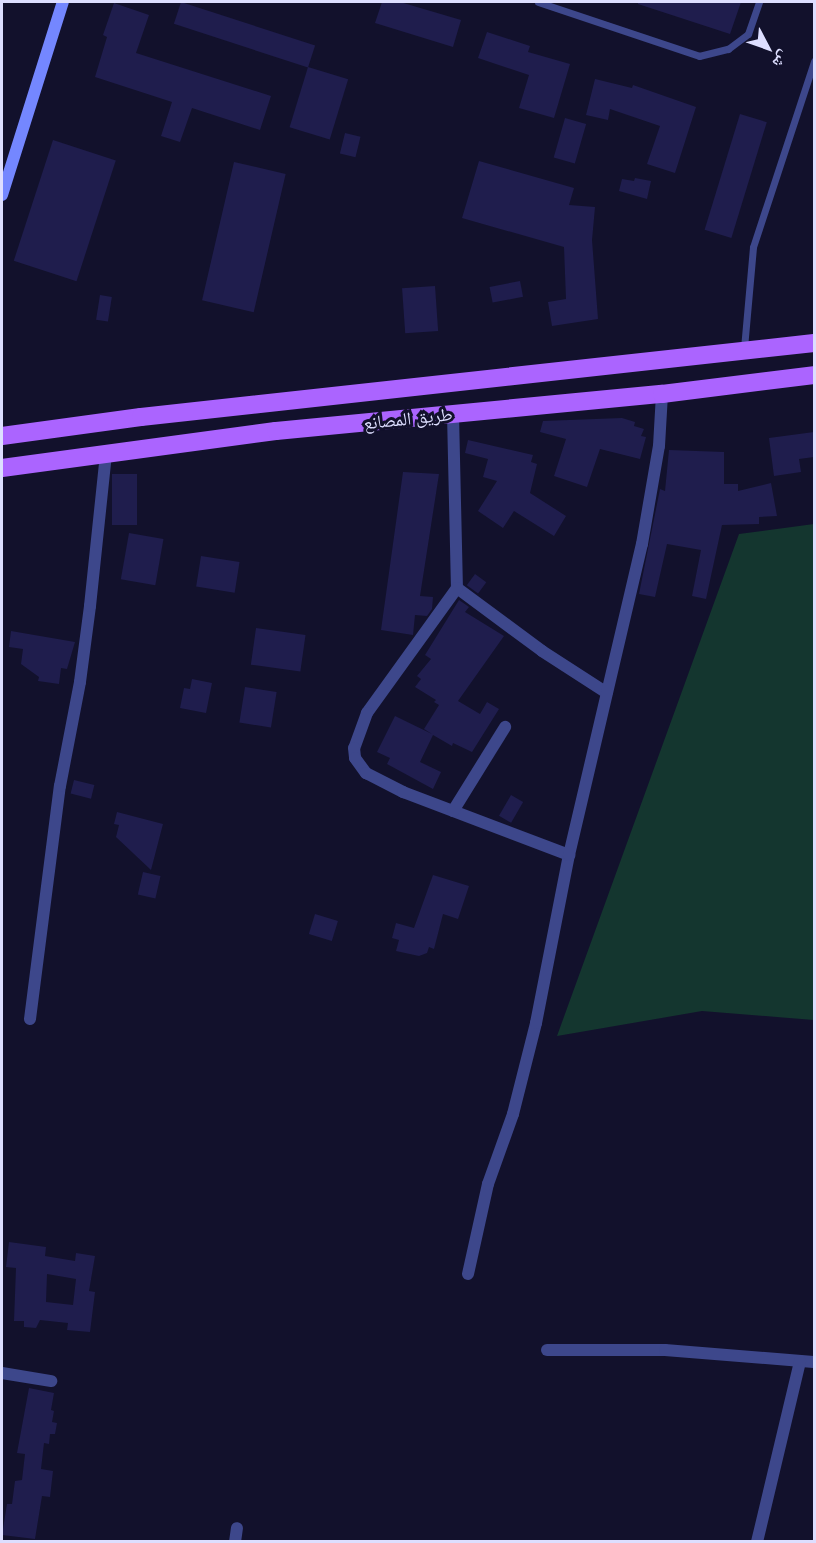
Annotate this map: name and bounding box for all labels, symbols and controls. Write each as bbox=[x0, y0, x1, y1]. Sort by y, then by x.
north arrow bbox=[738, 18, 798, 78]
text: ش bbox=[768, 46, 795, 73]
street label: طريق المصانع bbox=[363, 403, 453, 433]

